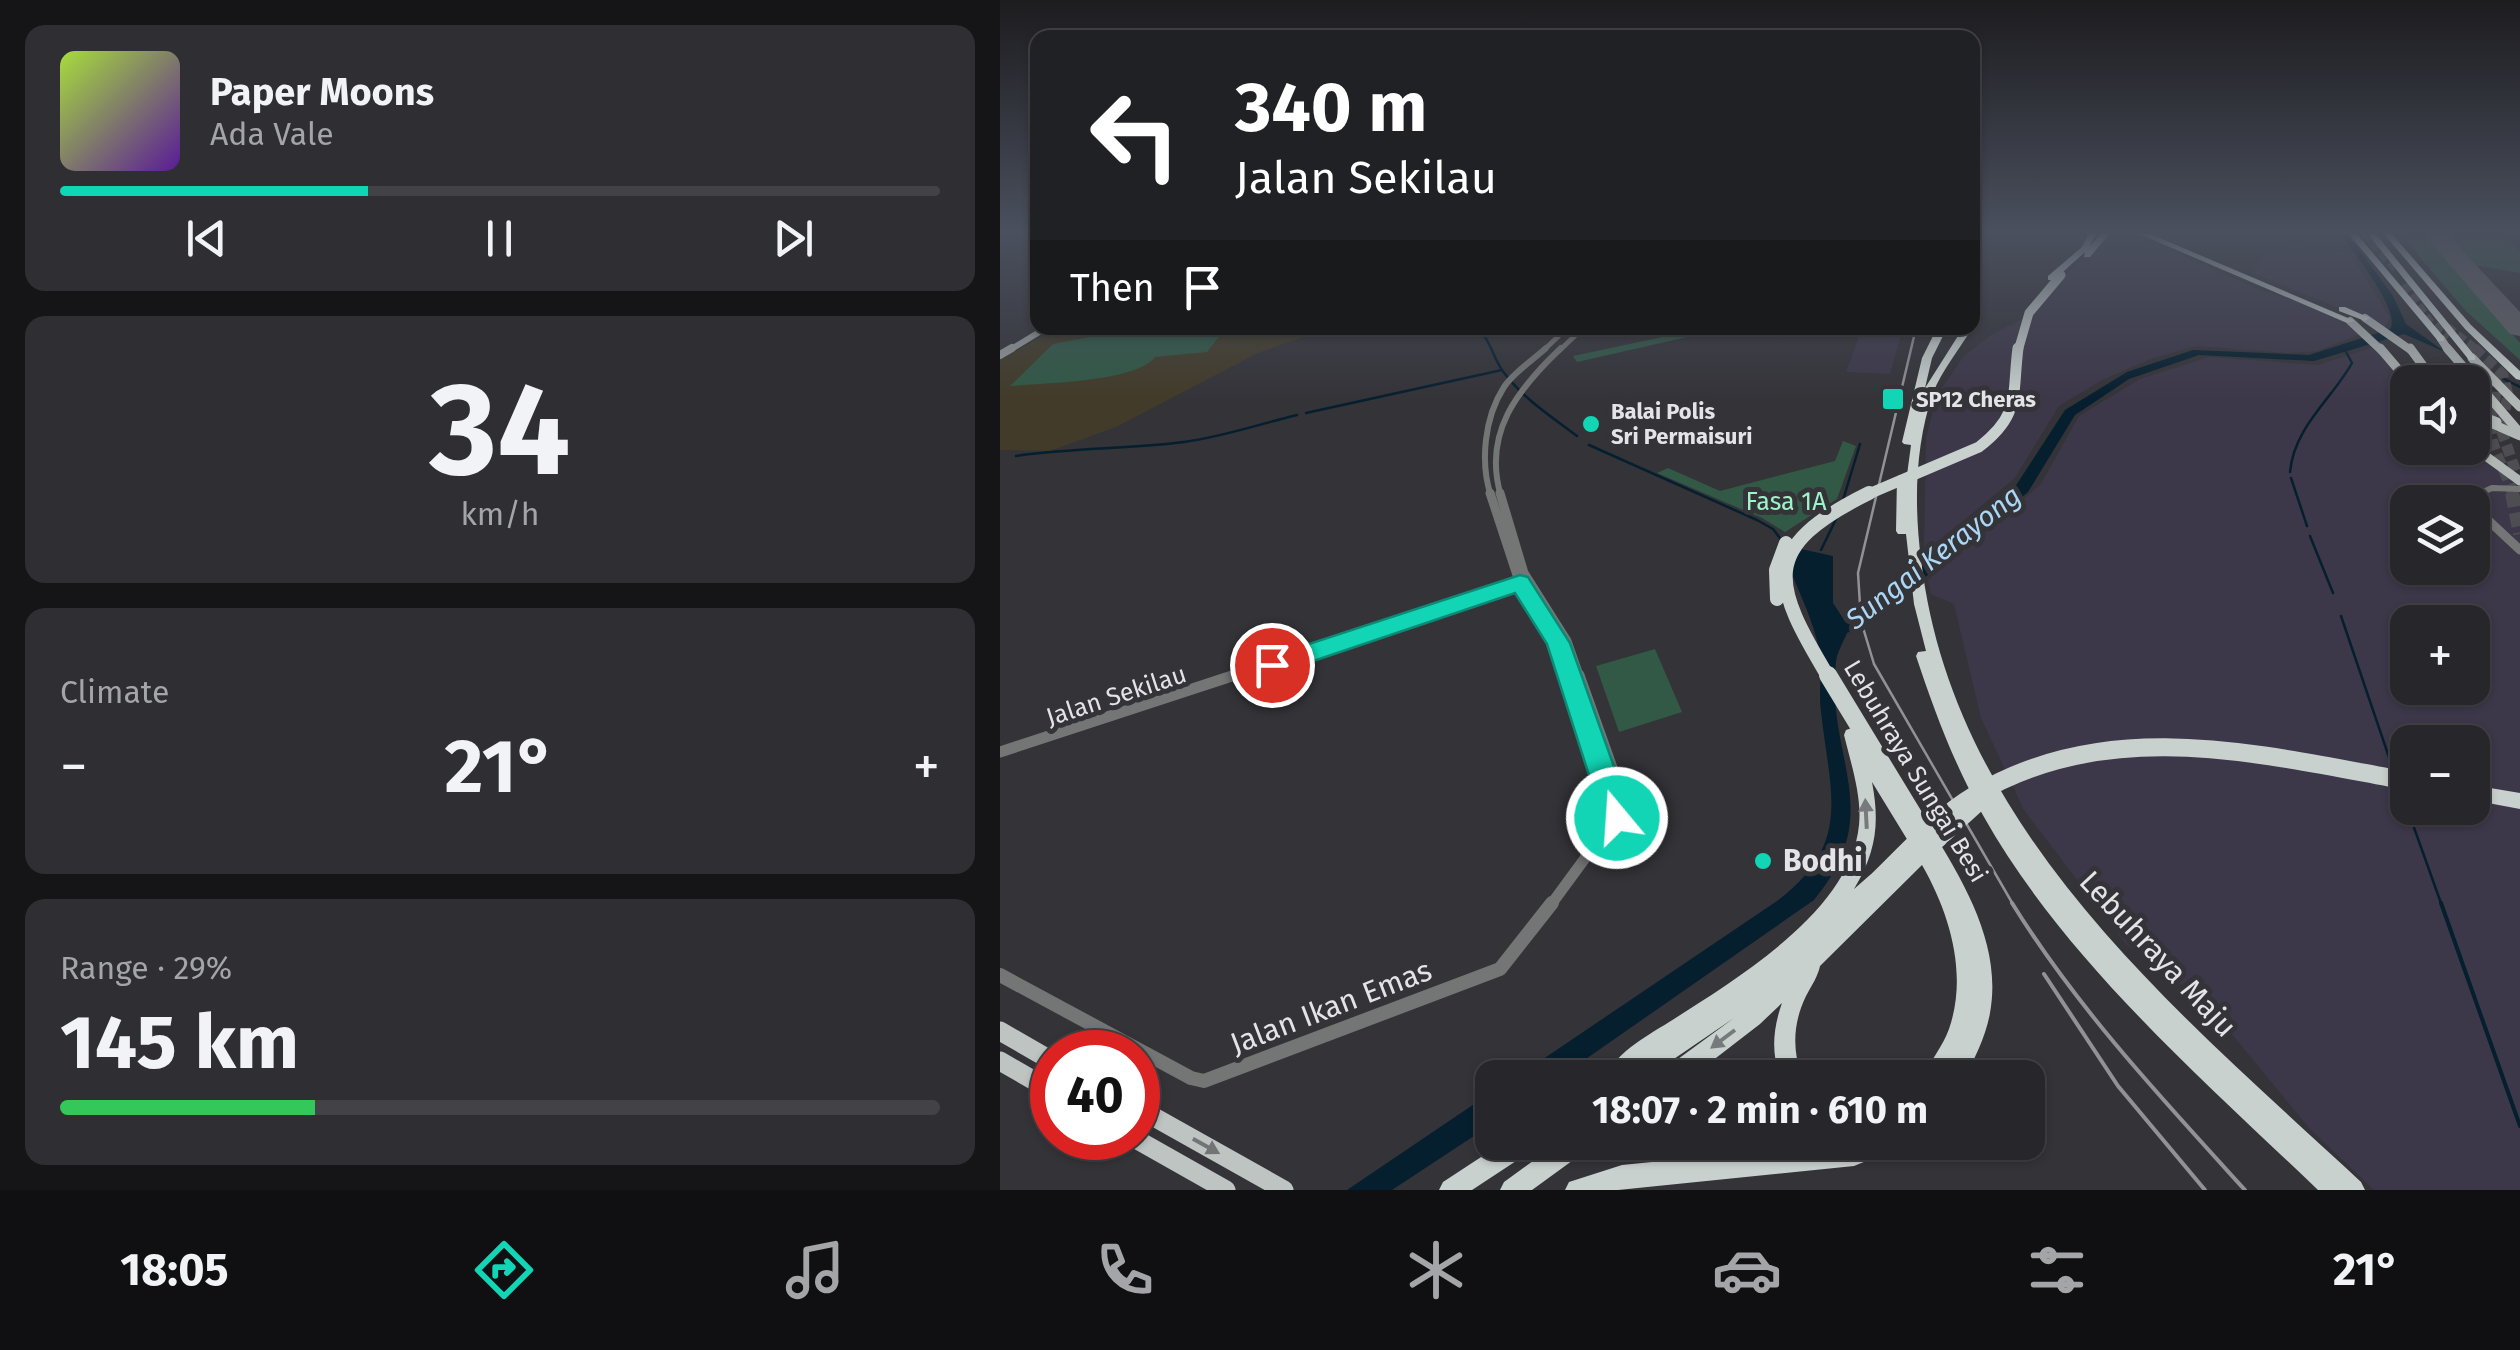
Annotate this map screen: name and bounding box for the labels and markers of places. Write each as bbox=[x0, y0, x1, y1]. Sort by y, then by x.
marker: SP12 Cheras bbox=[1880, 386, 1906, 412]
place label: SP12 Cheras bbox=[1916, 386, 2036, 413]
place label: Balai Polis Sri Permaisuri bbox=[1611, 398, 1752, 450]
marker: Balai Polis Sri Permaisuri bbox=[1580, 413, 1602, 435]
pin bbox=[1230, 623, 1315, 708]
place label: Bodhi bbox=[1783, 843, 1863, 879]
marker: Bodhi bbox=[1752, 850, 1774, 872]

